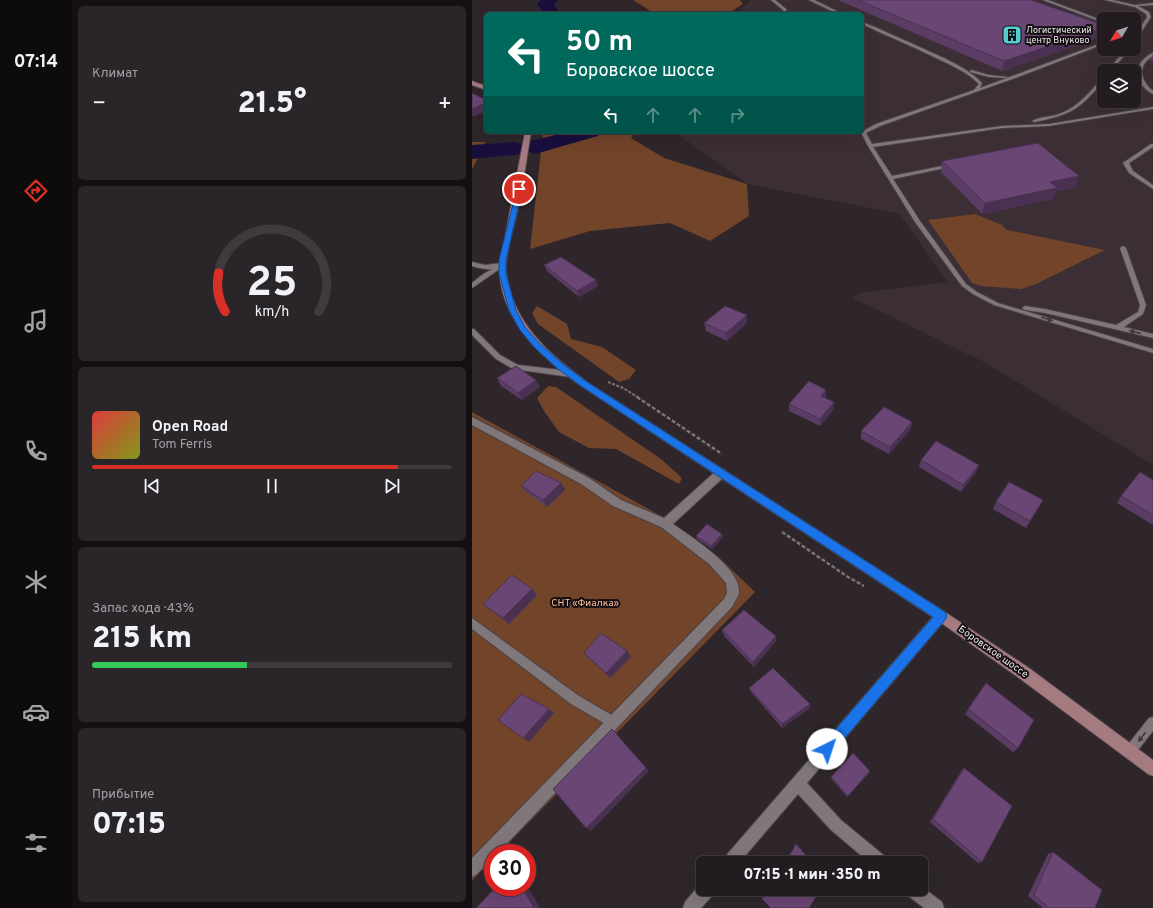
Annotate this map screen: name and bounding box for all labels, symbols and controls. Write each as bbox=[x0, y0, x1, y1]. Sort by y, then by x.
north arrow bbox=[1097, 12, 1141, 56]
map controls bbox=[1097, 12, 1141, 108]
building icon: Логистический центр Внуково bbox=[1001, 24, 1023, 46]
text: 50 m bbox=[566, 25, 633, 61]
place label: Логистический центр Внуково bbox=[1026, 25, 1092, 46]
icon: left bbox=[500, 28, 552, 80]
text: 07:14 bbox=[14, 51, 58, 74]
text: Боровское шоссе bbox=[566, 60, 715, 83]
button: layers bbox=[1097, 64, 1141, 108]
text: Климат bbox=[92, 66, 138, 82]
text: 21.5° bbox=[237, 86, 307, 123]
text: − bbox=[92, 91, 106, 118]
text: + bbox=[438, 91, 452, 118]
icon: left bbox=[600, 104, 622, 126]
icon: ahead bbox=[642, 104, 664, 126]
icon: ahead bbox=[684, 104, 706, 126]
icon: right bbox=[726, 104, 748, 126]
pin bbox=[502, 172, 536, 206]
icon: directions bbox=[22, 177, 50, 205]
icon: arrive bbox=[508, 178, 530, 200]
text: 25 bbox=[247, 257, 297, 310]
text: km/h bbox=[255, 302, 289, 320]
icon: music bbox=[22, 307, 50, 335]
one-way arrow bbox=[1041, 316, 1053, 322]
one-way arrow bbox=[1129, 329, 1141, 335]
text: Open Road bbox=[152, 418, 228, 437]
icon: phone bbox=[22, 437, 50, 465]
text: Tom Ferris bbox=[152, 437, 212, 453]
icon: previous bbox=[141, 475, 163, 497]
icon: pause bbox=[261, 475, 283, 497]
icon: next bbox=[381, 475, 403, 497]
icon: climate bbox=[22, 568, 50, 596]
park label: СНТ «Фиалка» bbox=[551, 597, 619, 610]
text: Запас хода · 43% bbox=[92, 601, 194, 617]
text: 215 km bbox=[92, 621, 192, 658]
street label: Боровское шоссе bbox=[955, 623, 1031, 681]
icon: car bbox=[22, 698, 50, 726]
position arrow bbox=[806, 728, 848, 770]
one-way arrow bbox=[1137, 731, 1146, 742]
text: Прибытие bbox=[92, 787, 154, 803]
text: 07:15 bbox=[92, 807, 166, 844]
icon: filters bbox=[22, 829, 50, 857]
speed limit sign: 30 bbox=[484, 844, 536, 896]
text: 07:15 · 1 мин · 350 m bbox=[743, 866, 881, 885]

